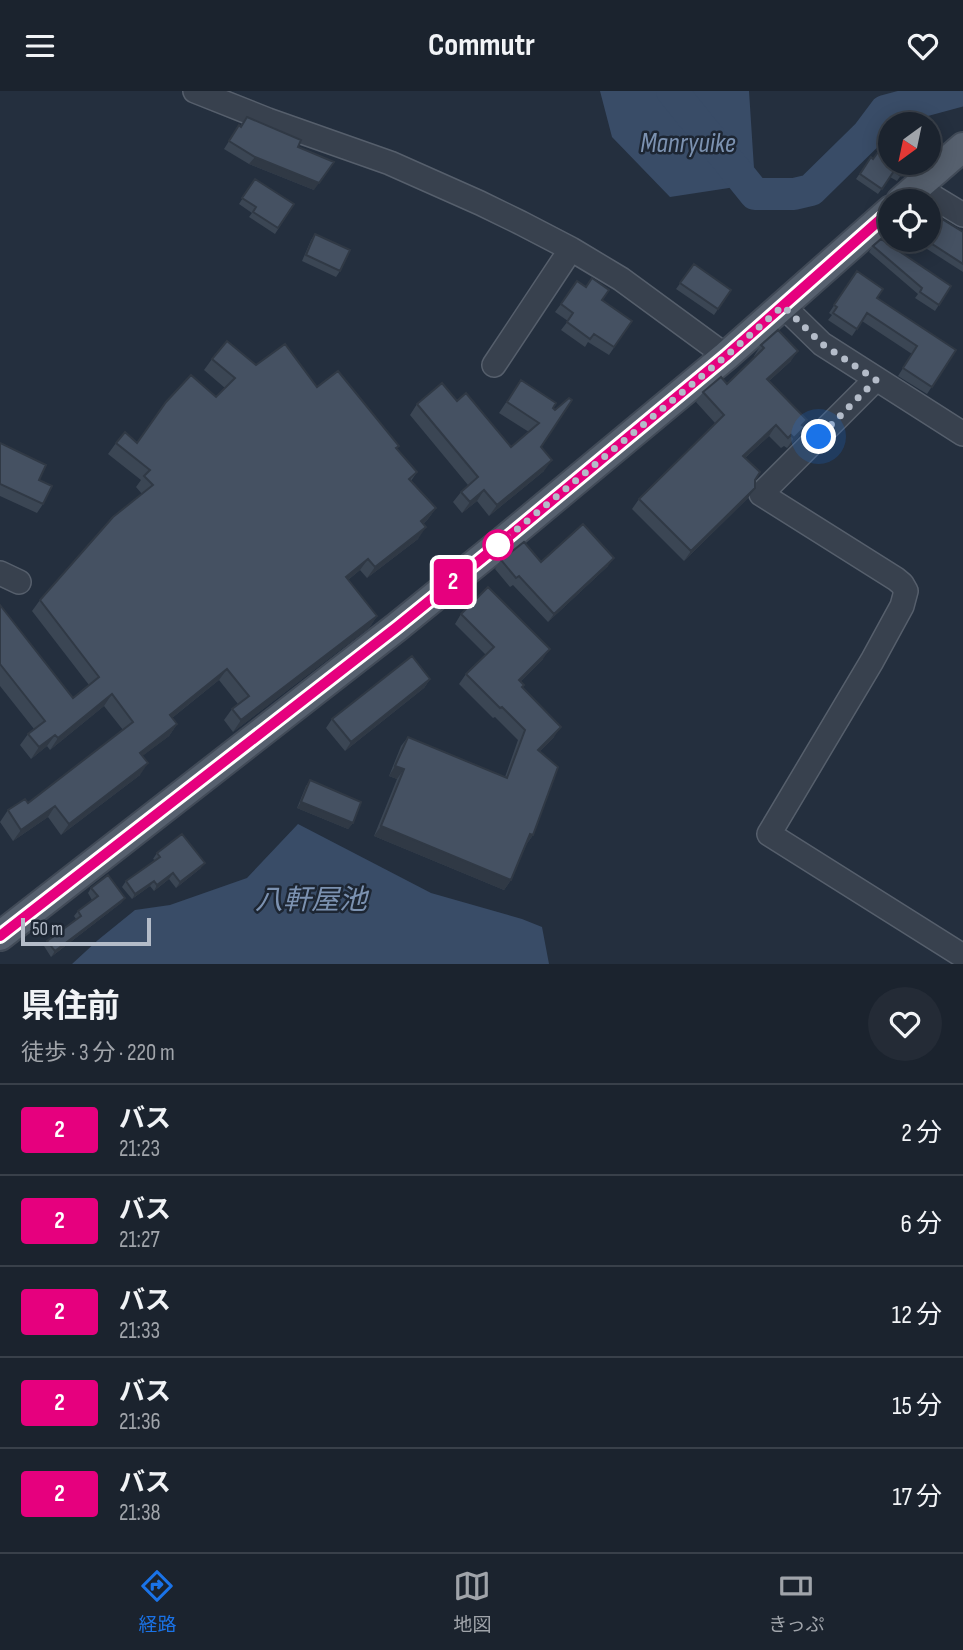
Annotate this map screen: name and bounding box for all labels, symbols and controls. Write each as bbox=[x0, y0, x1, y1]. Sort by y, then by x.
text: Commutr bbox=[428, 26, 535, 65]
icon: menu bbox=[21, 27, 59, 65]
icon: heart bbox=[904, 27, 942, 65]
north arrow bbox=[878, 112, 942, 175]
map controls bbox=[878, 112, 941, 252]
water label: Manryuike bbox=[640, 127, 736, 160]
button: locate bbox=[878, 189, 941, 252]
your location bbox=[801, 419, 836, 454]
unlabelled marker bbox=[483, 530, 513, 560]
line badge: 2 bbox=[430, 559, 476, 605]
text: 2 bbox=[448, 567, 458, 596]
water label: 八軒屋池 bbox=[255, 884, 370, 917]
scale bar bbox=[21, 915, 150, 947]
text: 50 m bbox=[32, 918, 63, 941]
text: 県住前 bbox=[21, 987, 120, 1027]
button: heart bbox=[868, 987, 942, 1061]
text: 徒歩 · 3 分 · 220 m bbox=[21, 1039, 175, 1067]
text: バス bbox=[119, 1104, 171, 1135]
text: 2 bbox=[54, 1115, 65, 1144]
text: 2 分 bbox=[901, 1118, 942, 1149]
text: 21:23 bbox=[119, 1135, 160, 1163]
text: バス bbox=[119, 1195, 171, 1226]
text: 2 bbox=[54, 1206, 65, 1235]
text: 6 分 bbox=[900, 1209, 942, 1240]
text: 21:27 bbox=[119, 1226, 160, 1254]
text: バス bbox=[119, 1286, 171, 1317]
text: 2 bbox=[54, 1297, 65, 1326]
text: 12 分 bbox=[892, 1300, 942, 1331]
text: 21:33 bbox=[119, 1317, 160, 1345]
text: バス bbox=[119, 1377, 171, 1408]
text: 2 bbox=[54, 1388, 65, 1417]
text: 15 分 bbox=[892, 1391, 942, 1422]
text: 21:36 bbox=[119, 1408, 161, 1436]
text: バス bbox=[119, 1468, 171, 1499]
text: 2 bbox=[54, 1479, 65, 1508]
text: 17 分 bbox=[892, 1482, 942, 1513]
text: 21:38 bbox=[119, 1499, 161, 1527]
tab: 経路 bbox=[138, 1567, 176, 1637]
tab: 地図 bbox=[453, 1567, 491, 1637]
tab: きっぷ bbox=[768, 1567, 825, 1637]

